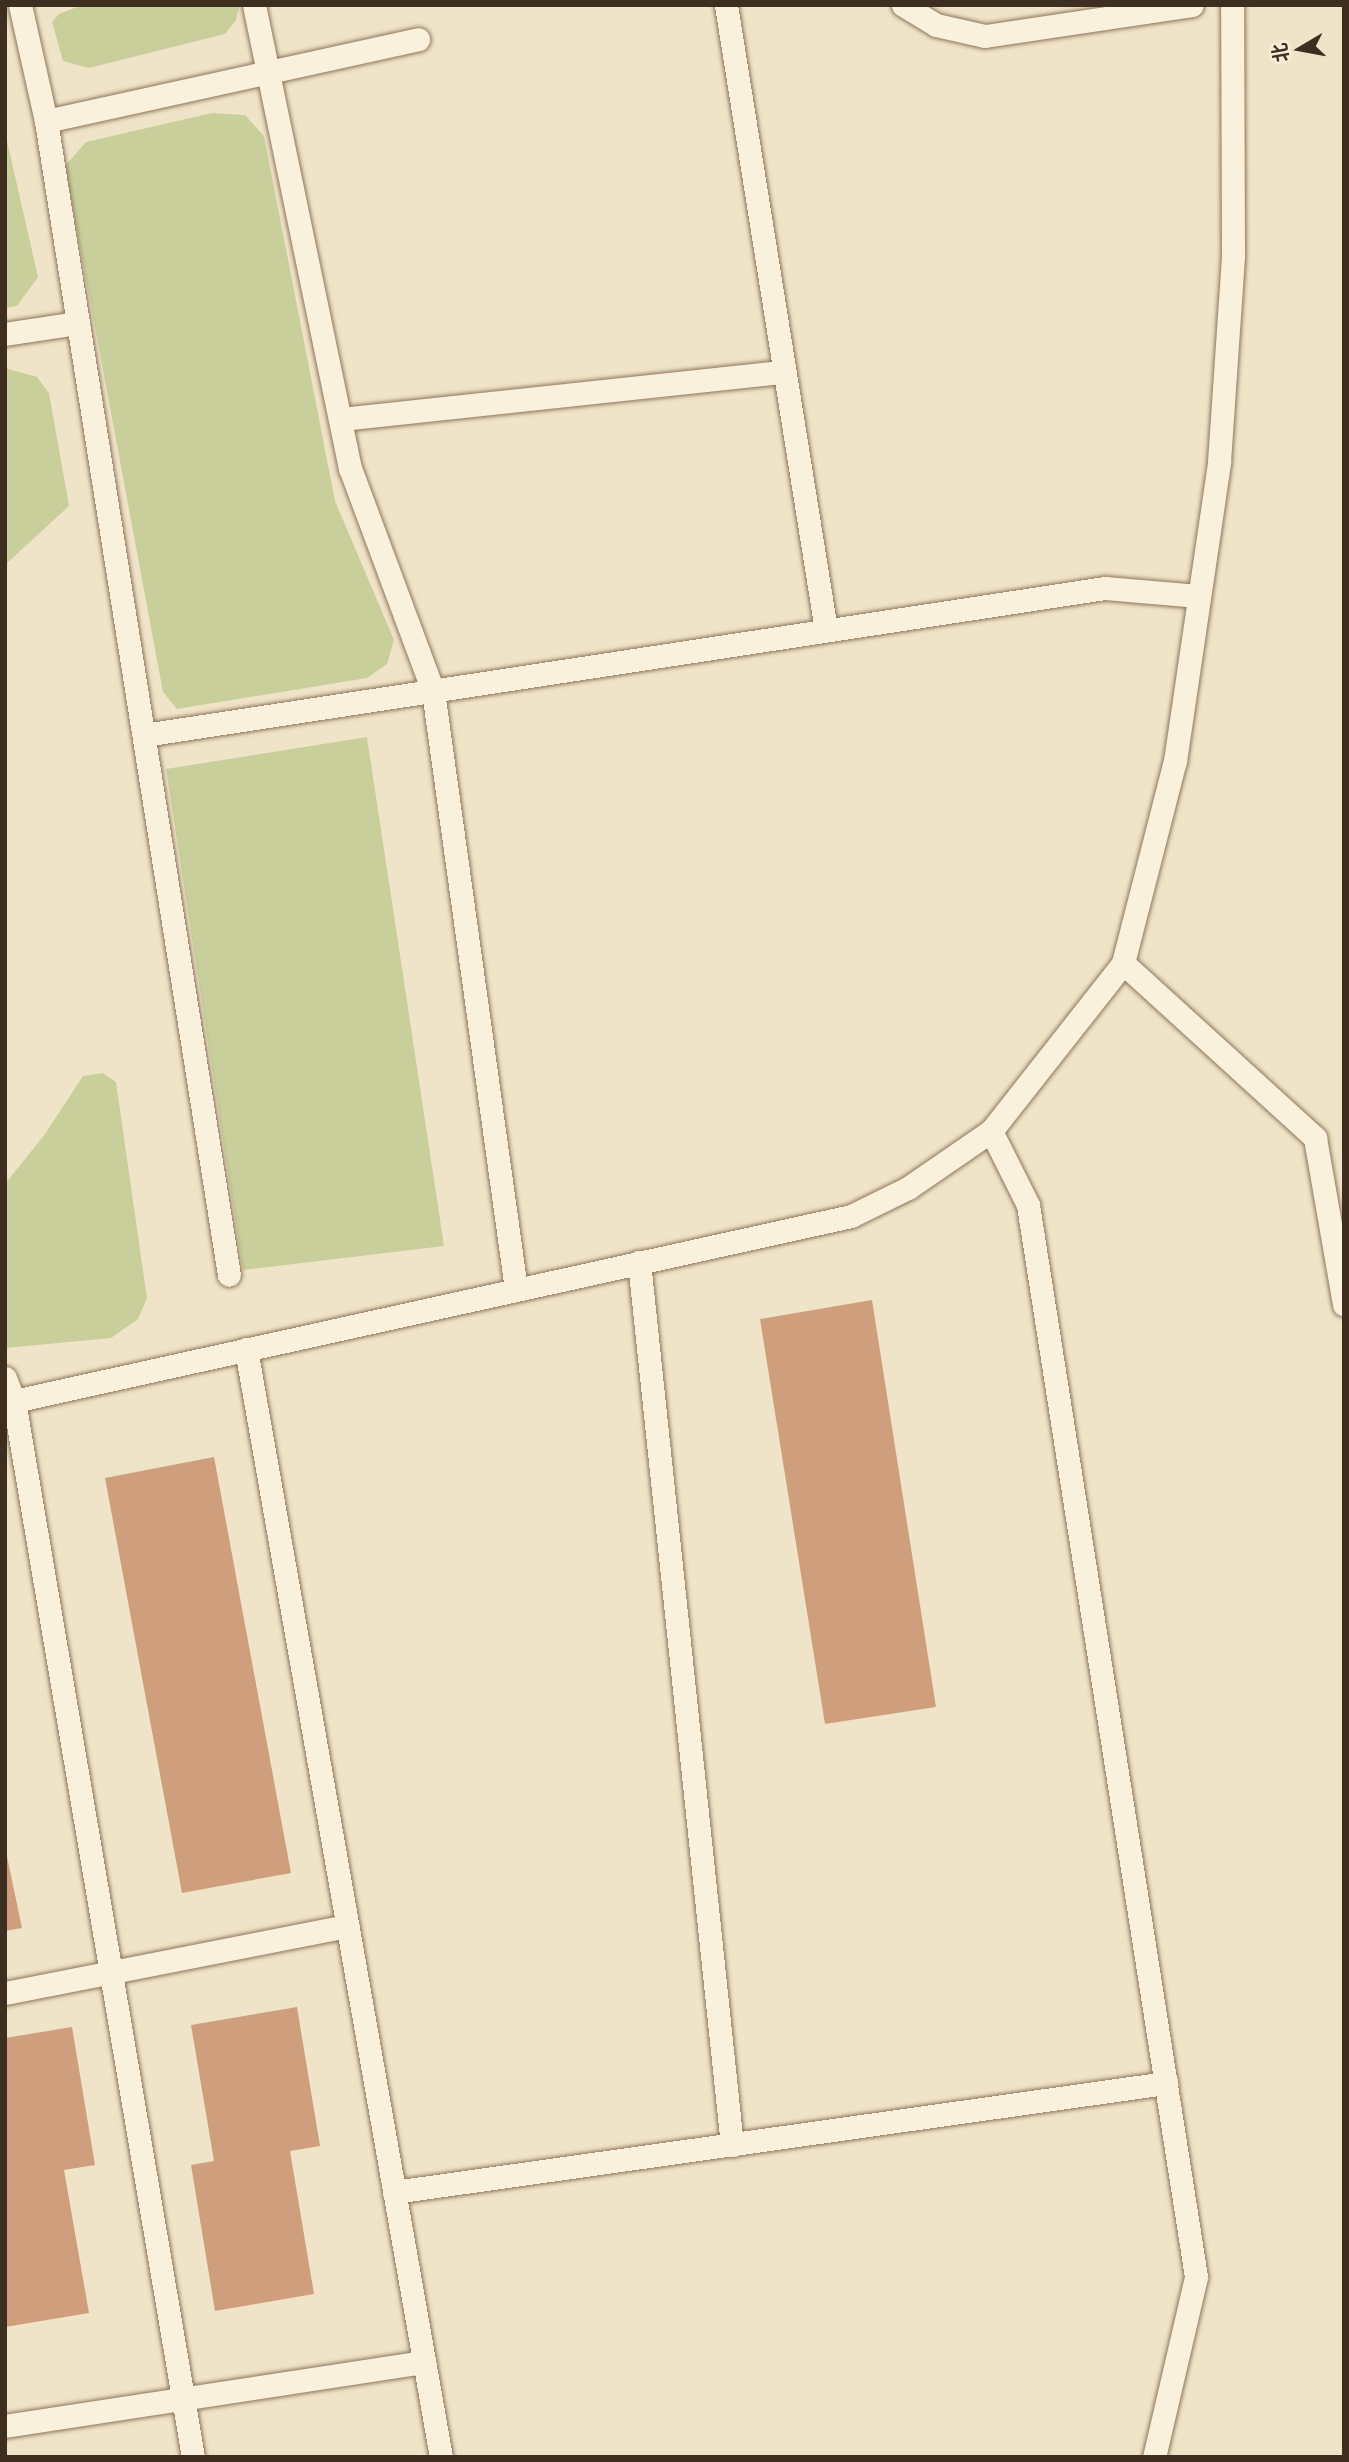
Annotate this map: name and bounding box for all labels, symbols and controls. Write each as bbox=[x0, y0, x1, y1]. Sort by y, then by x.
north arrow bbox=[1265, 14, 1335, 84]
text: 北 bbox=[1265, 41, 1294, 64]

